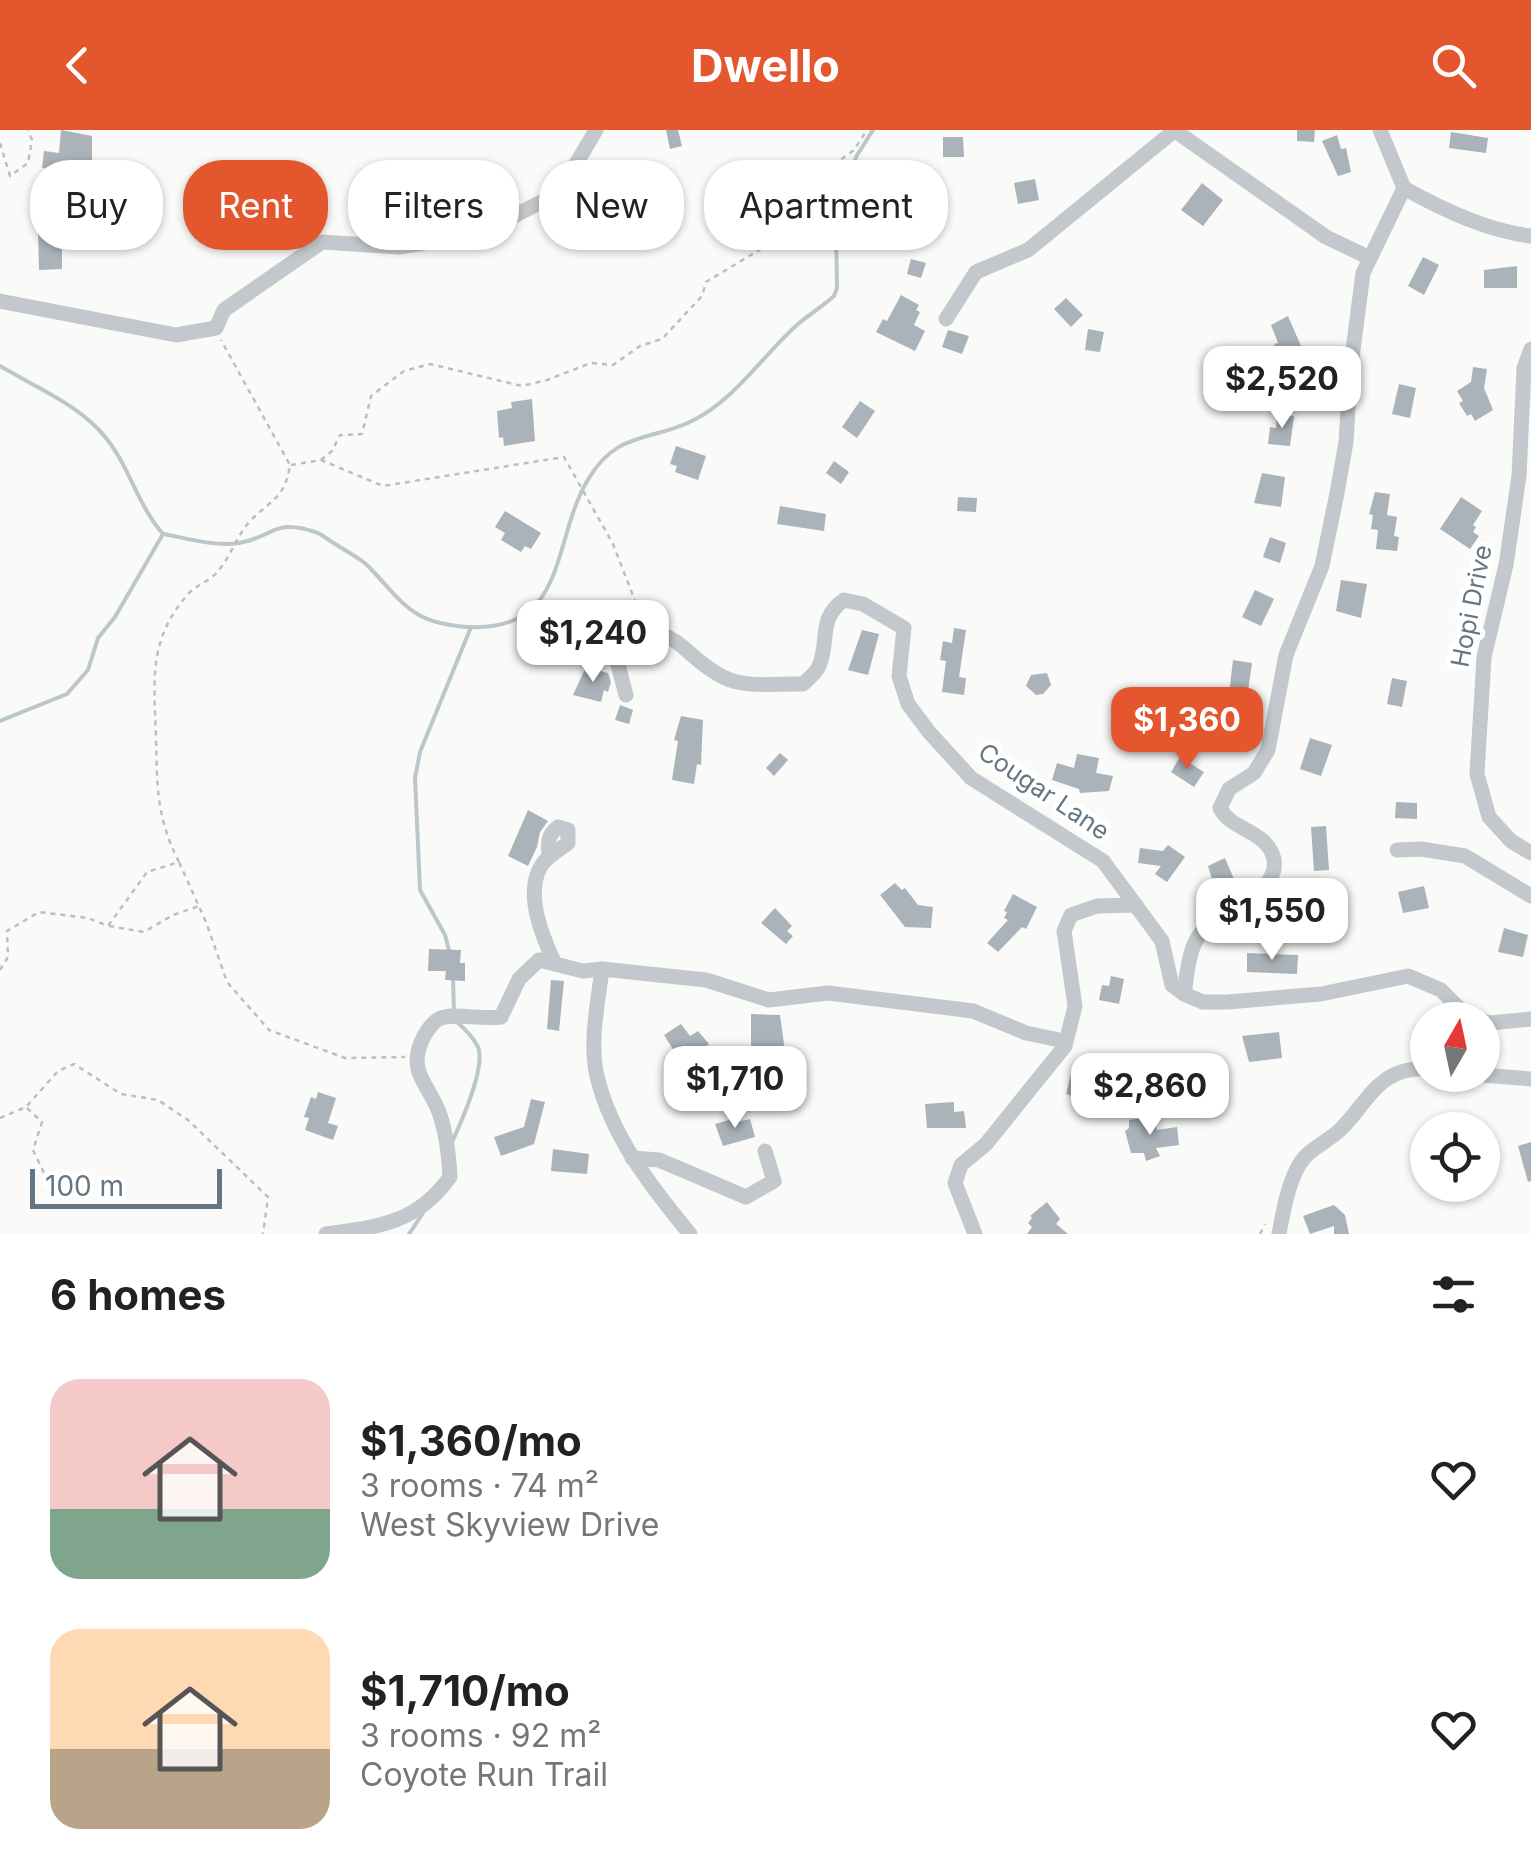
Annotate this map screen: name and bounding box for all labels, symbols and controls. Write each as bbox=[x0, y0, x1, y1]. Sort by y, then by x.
icon: back bbox=[50, 38, 105, 93]
text: Dwello bbox=[691, 38, 840, 93]
icon: search bbox=[1426, 38, 1481, 93]
chip: Buy bbox=[30, 160, 163, 250]
chip: Rent bbox=[183, 160, 328, 250]
chip: Filters bbox=[348, 160, 519, 250]
chip: New bbox=[539, 160, 684, 250]
chip: Apartment bbox=[704, 160, 948, 250]
pin: $2,520 bbox=[1201, 346, 1363, 431]
text: $2,520 bbox=[1225, 359, 1339, 398]
street label: Hopi Drive bbox=[1444, 542, 1498, 670]
pin: $1,240 bbox=[512, 600, 674, 685]
text: $1,240 bbox=[539, 613, 647, 652]
pin: $1,360 bbox=[1106, 687, 1268, 772]
text: $1,360 bbox=[1133, 700, 1241, 739]
street label: Cougar Lane bbox=[973, 736, 1115, 846]
pin: $1,550 bbox=[1191, 878, 1353, 963]
text: $1,550 bbox=[1218, 891, 1326, 930]
north arrow bbox=[1410, 1002, 1500, 1092]
map controls bbox=[1410, 1002, 1500, 1202]
pin: $1,710 bbox=[654, 1046, 816, 1131]
pin: $2,860 bbox=[1069, 1053, 1231, 1138]
text: $1,710 bbox=[686, 1059, 784, 1098]
text: $2,860 bbox=[1093, 1066, 1207, 1105]
button: locate bbox=[1410, 1112, 1500, 1202]
scale bar bbox=[30, 1164, 222, 1208]
text: 100 m bbox=[45, 1169, 124, 1203]
icon: filters bbox=[1426, 1267, 1481, 1322]
text: 6 homes bbox=[50, 1269, 226, 1320]
text: $1,360/mo bbox=[360, 1415, 582, 1466]
icon: home bbox=[130, 1419, 250, 1539]
icon: heart bbox=[1426, 1452, 1481, 1507]
text: 3 rooms · 74 m² bbox=[360, 1466, 599, 1505]
text: West Skyview Drive bbox=[360, 1505, 659, 1544]
text: $1,710/mo bbox=[360, 1665, 570, 1716]
icon: home bbox=[130, 1669, 250, 1789]
icon: heart bbox=[1426, 1702, 1481, 1757]
text: 3 rooms · 92 m² bbox=[360, 1716, 601, 1755]
text: Coyote Run Trail bbox=[360, 1755, 608, 1794]

